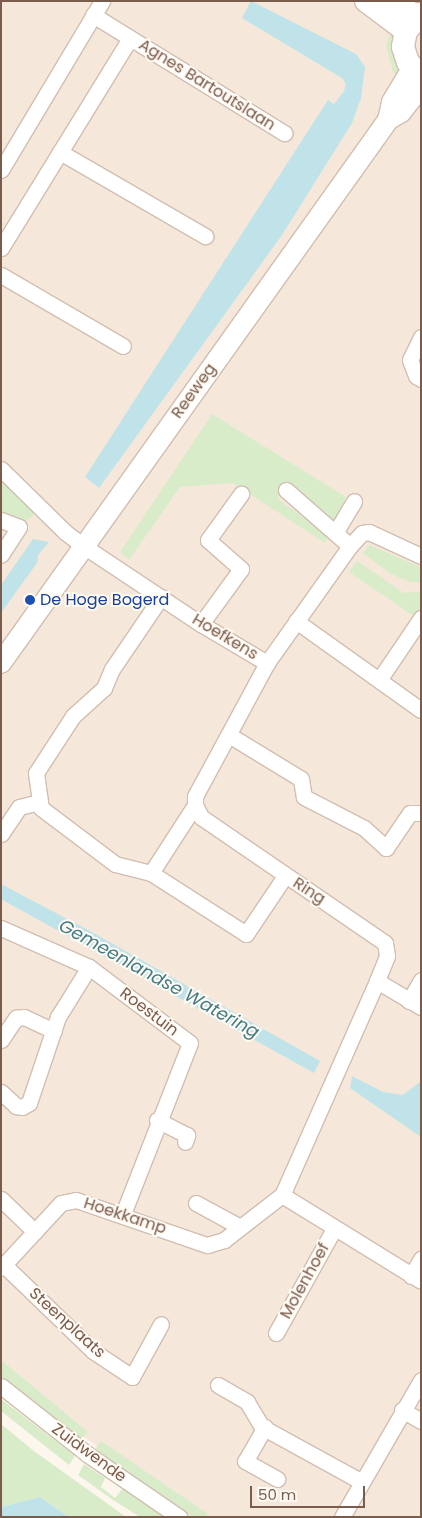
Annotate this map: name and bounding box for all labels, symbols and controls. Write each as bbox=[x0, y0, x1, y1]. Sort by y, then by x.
street label: Agnes Bartoutslaan bbox=[135, 35, 279, 135]
street label: Reeweg bbox=[168, 360, 220, 422]
place label: De Hoge Bogerd bbox=[40, 590, 169, 610]
marker: De Hoge Bogerd bbox=[24, 594, 36, 606]
street label: Hoefkens bbox=[189, 610, 261, 664]
street label: Ring bbox=[289, 873, 329, 909]
water label: Gemeenlandse Watering bbox=[55, 915, 263, 1043]
street label: Roestuin bbox=[116, 984, 182, 1040]
street label: Hoekkamp bbox=[81, 1194, 169, 1238]
street label: Molenhoef bbox=[276, 1240, 334, 1322]
street label: Steenplaats bbox=[25, 1284, 109, 1362]
street label: Zuidwende bbox=[48, 1419, 130, 1487]
scale bar bbox=[252, 1476, 367, 1508]
text: 50 m bbox=[258, 1484, 296, 1505]

